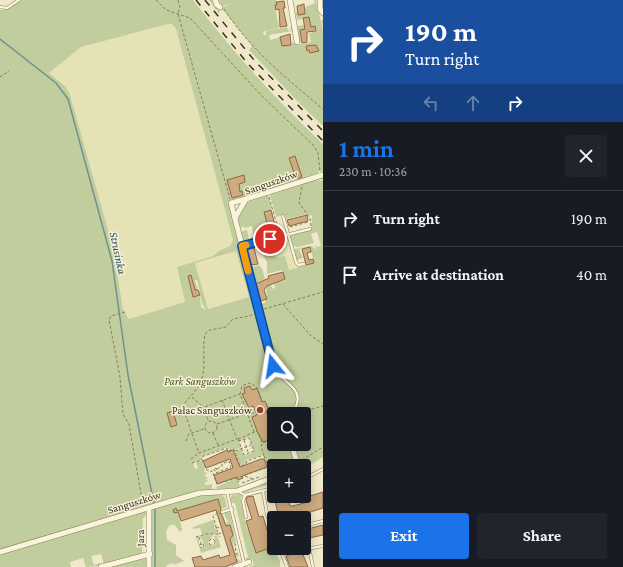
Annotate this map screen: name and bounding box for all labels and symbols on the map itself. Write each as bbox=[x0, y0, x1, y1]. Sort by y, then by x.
street label: Sanguszków bbox=[243, 167, 300, 198]
pin bbox=[253, 222, 287, 256]
water label: Strusinka bbox=[107, 230, 129, 276]
position arrow bbox=[252, 345, 294, 387]
park label: Park Sanguszków bbox=[164, 375, 236, 388]
place label: Pałac Sanguszków bbox=[172, 404, 253, 417]
marker: Pałac Sanguszków bbox=[255, 405, 265, 415]
street label: Sanguszków bbox=[106, 488, 163, 517]
street label: Jara bbox=[134, 529, 147, 548]

